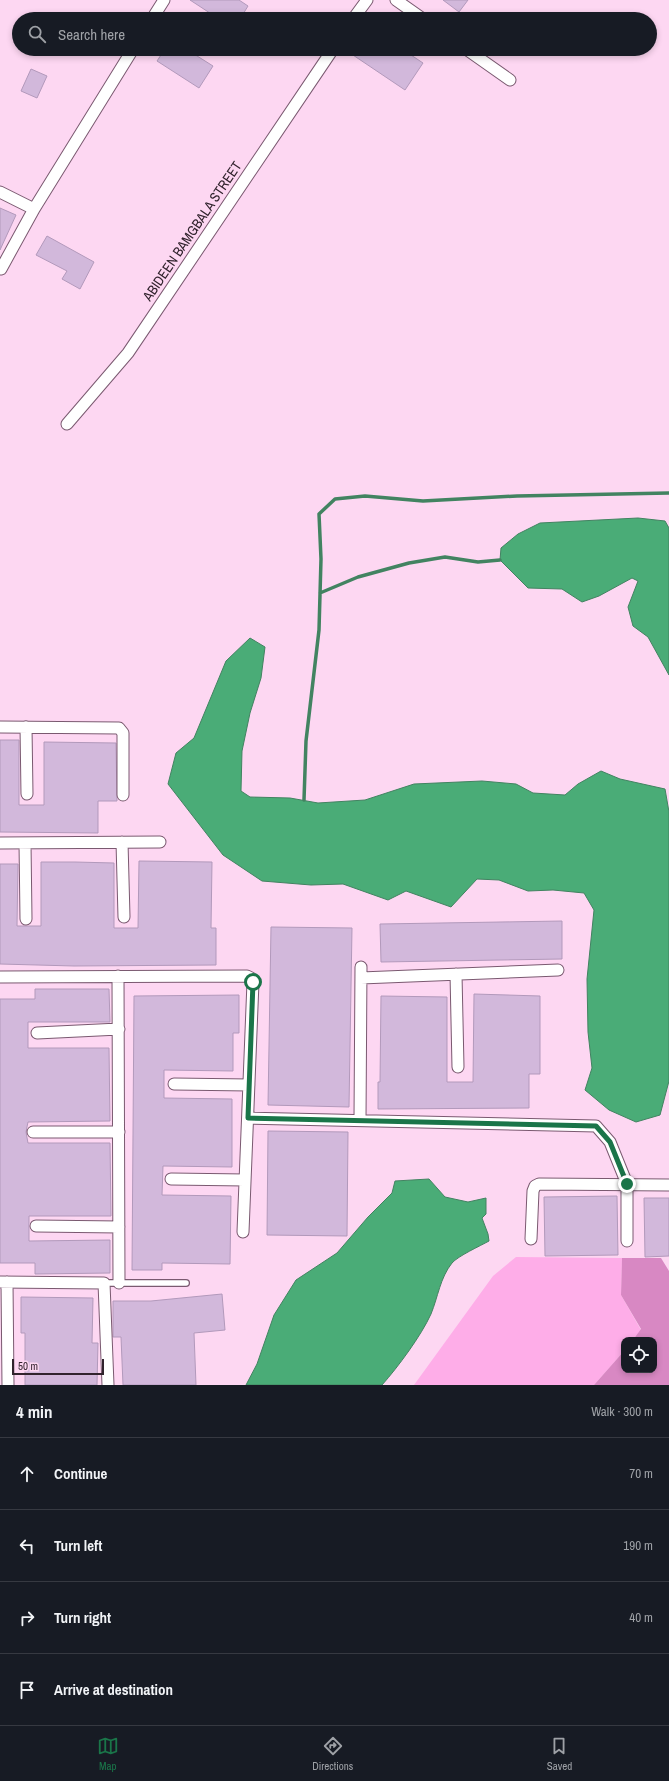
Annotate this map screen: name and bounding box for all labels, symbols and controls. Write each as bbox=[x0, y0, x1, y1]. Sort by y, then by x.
search box bbox=[12, 12, 657, 56]
icon: search bbox=[26, 23, 48, 45]
text: Search here bbox=[58, 24, 125, 45]
street label: ABIDEEN BAMGBALA STREET bbox=[138, 158, 245, 305]
route start bbox=[244, 973, 262, 991]
route end bbox=[618, 1175, 636, 1193]
map controls bbox=[621, 1337, 657, 1373]
button: locate bbox=[621, 1337, 657, 1373]
scale bar bbox=[12, 1357, 104, 1376]
text: 50 m bbox=[18, 1359, 38, 1373]
text: 4 min bbox=[16, 1400, 52, 1423]
text: Walk · 300 m bbox=[591, 1403, 653, 1420]
icon: ahead bbox=[16, 1463, 38, 1485]
text: Continue bbox=[54, 1463, 107, 1484]
text: 70 m bbox=[629, 1465, 653, 1482]
icon: left bbox=[16, 1535, 38, 1557]
text: Turn left bbox=[54, 1535, 102, 1556]
text: 190 m bbox=[623, 1537, 653, 1554]
icon: right bbox=[16, 1607, 38, 1629]
text: Turn right bbox=[54, 1607, 111, 1628]
text: 40 m bbox=[629, 1609, 653, 1626]
icon: arrive bbox=[16, 1679, 38, 1701]
text: Arrive at destination bbox=[54, 1679, 173, 1700]
tab: Map bbox=[97, 1735, 119, 1773]
tab: Directions bbox=[312, 1735, 353, 1773]
tab: Saved bbox=[547, 1735, 572, 1773]

